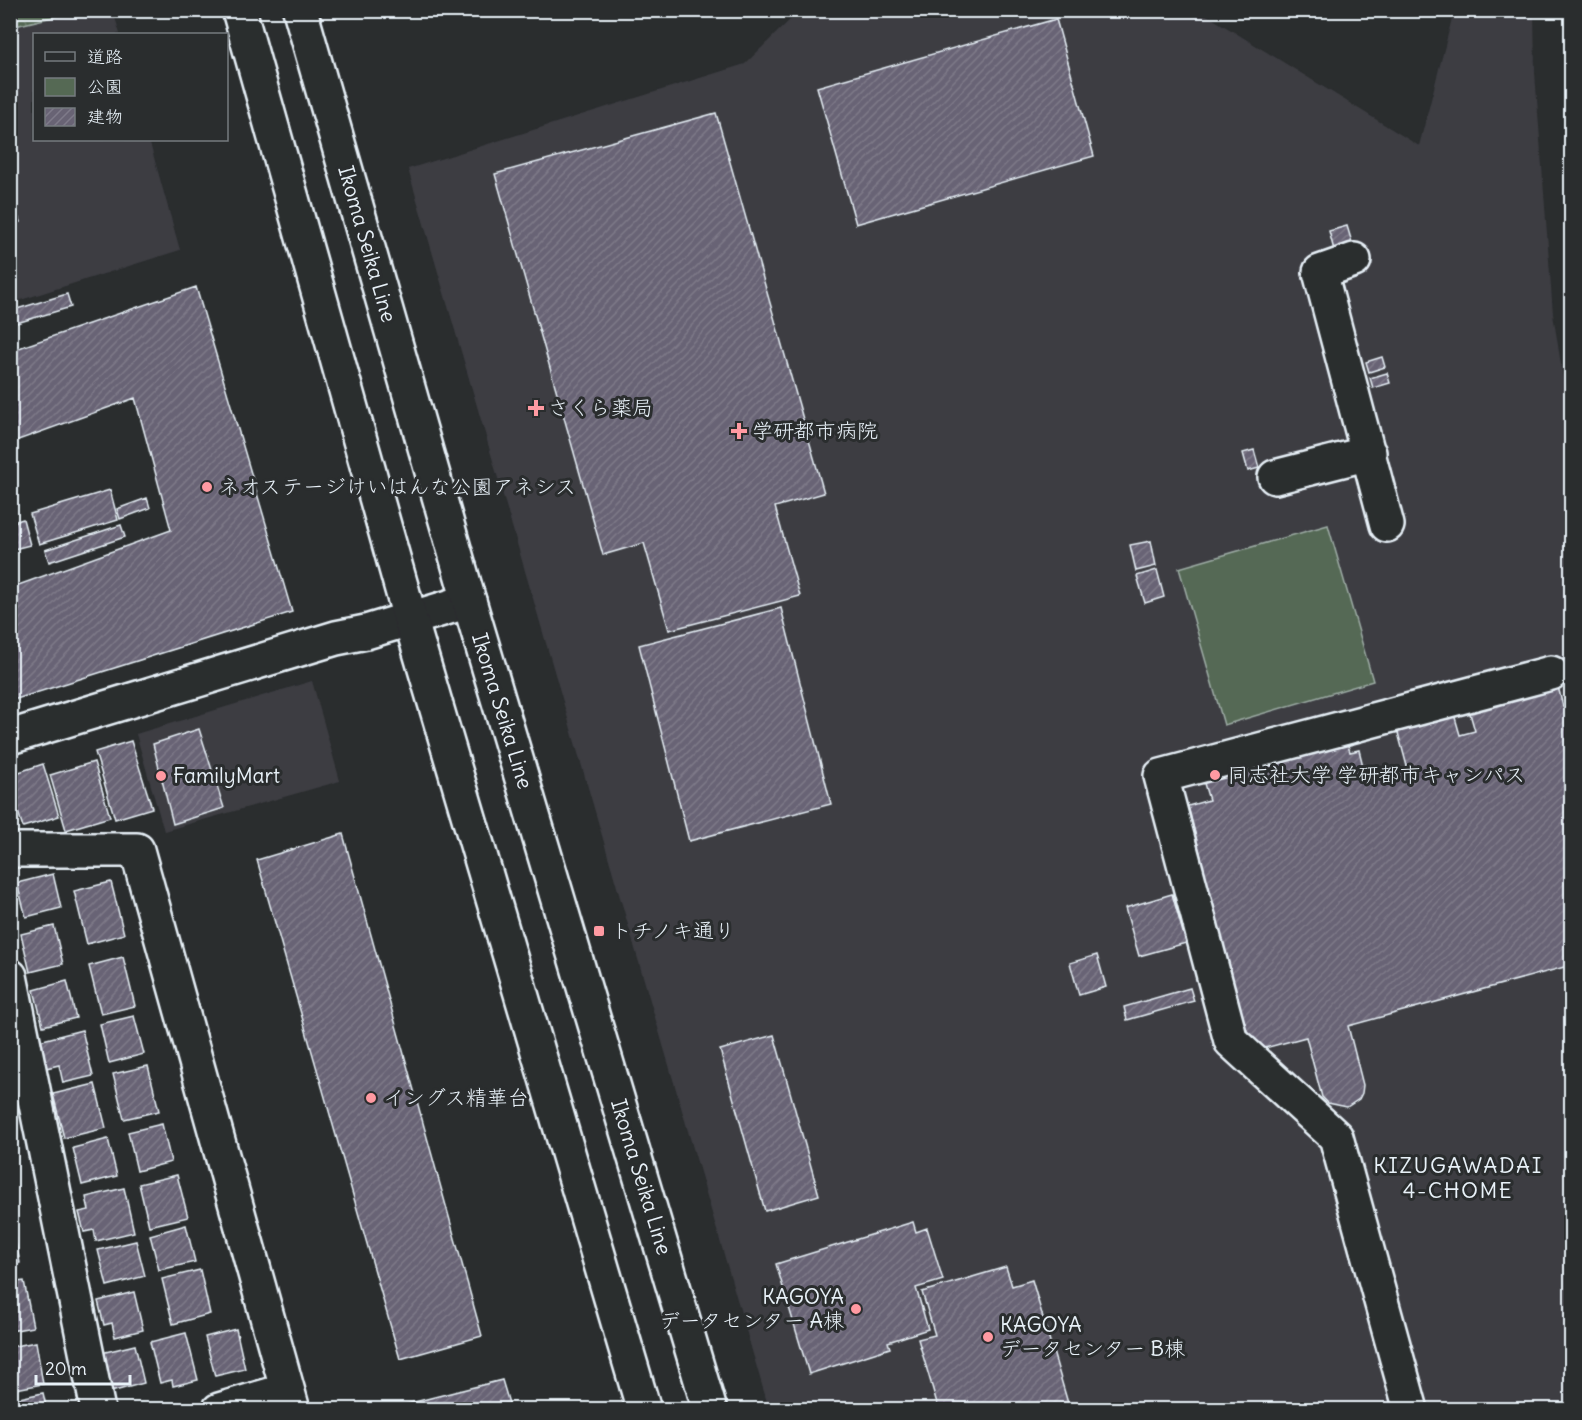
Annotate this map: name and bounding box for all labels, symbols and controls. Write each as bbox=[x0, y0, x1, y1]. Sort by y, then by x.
legend bbox=[33, 33, 228, 141]
text: 道路 bbox=[87, 45, 123, 68]
text: 公園 bbox=[87, 75, 123, 98]
text: 建物 bbox=[87, 105, 123, 128]
street label: Ikoma Seika Line bbox=[332, 162, 403, 325]
place label: さくら薬局 bbox=[548, 394, 653, 421]
marker: さくら薬局 bbox=[529, 401, 543, 415]
place label: 学研都市病院 bbox=[752, 417, 878, 444]
marker: 学研都市病院 bbox=[730, 422, 748, 440]
place label: ネオステージけいはんな公園アネシス bbox=[219, 473, 576, 500]
marker: ネオステージけいはんな公園アネシス bbox=[200, 480, 214, 494]
street label: Ikoma Seika Line bbox=[466, 630, 539, 792]
place label: 同志社大学 学研都市キャンパス bbox=[1227, 761, 1525, 788]
place label: FamilyMart bbox=[173, 762, 280, 789]
marker: 同志社大学 学研都市キャンパス bbox=[1208, 768, 1222, 782]
marker: FamilyMart bbox=[154, 769, 168, 783]
place label: トチノキ通り bbox=[611, 917, 735, 944]
marker: トチノキ通り bbox=[592, 924, 606, 938]
place label: イングス精華台 bbox=[383, 1084, 529, 1111]
marker: イングス精華台 bbox=[364, 1091, 378, 1105]
street label: Ikoma Seika Line bbox=[605, 1096, 678, 1258]
district label: KIZUGAWADAI 4-CHOME bbox=[1373, 1151, 1543, 1204]
place label: KAGOYA データセンター A棟 bbox=[659, 1283, 844, 1334]
marker: KAGOYA データセンター A棟 bbox=[849, 1302, 863, 1316]
place label: KAGOYA データセンター B棟 bbox=[1000, 1311, 1185, 1362]
marker: KAGOYA データセンター B棟 bbox=[981, 1330, 995, 1344]
scale bar bbox=[36, 1348, 130, 1386]
text: 20 m bbox=[45, 1357, 87, 1380]

